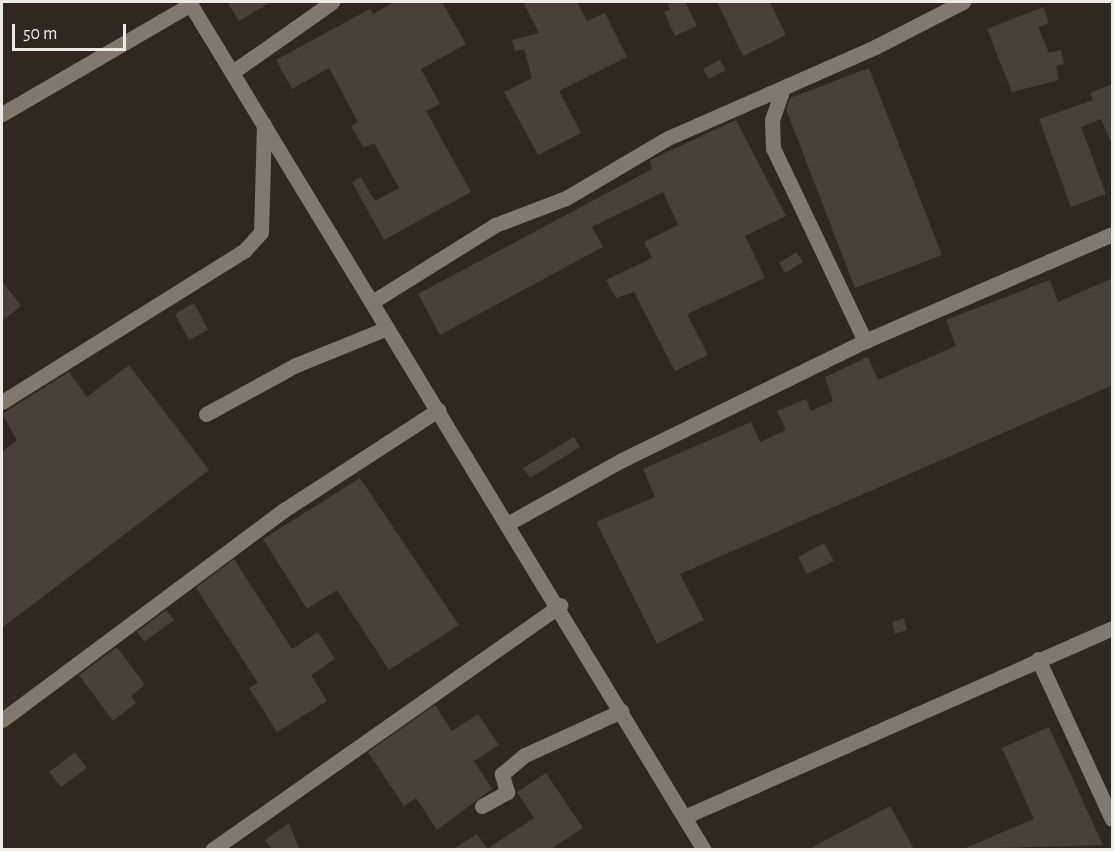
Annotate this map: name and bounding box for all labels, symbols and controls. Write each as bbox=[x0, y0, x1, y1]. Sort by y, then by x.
scale bar bbox=[15, 12, 129, 50]
text: 50 m bbox=[23, 25, 57, 43]

